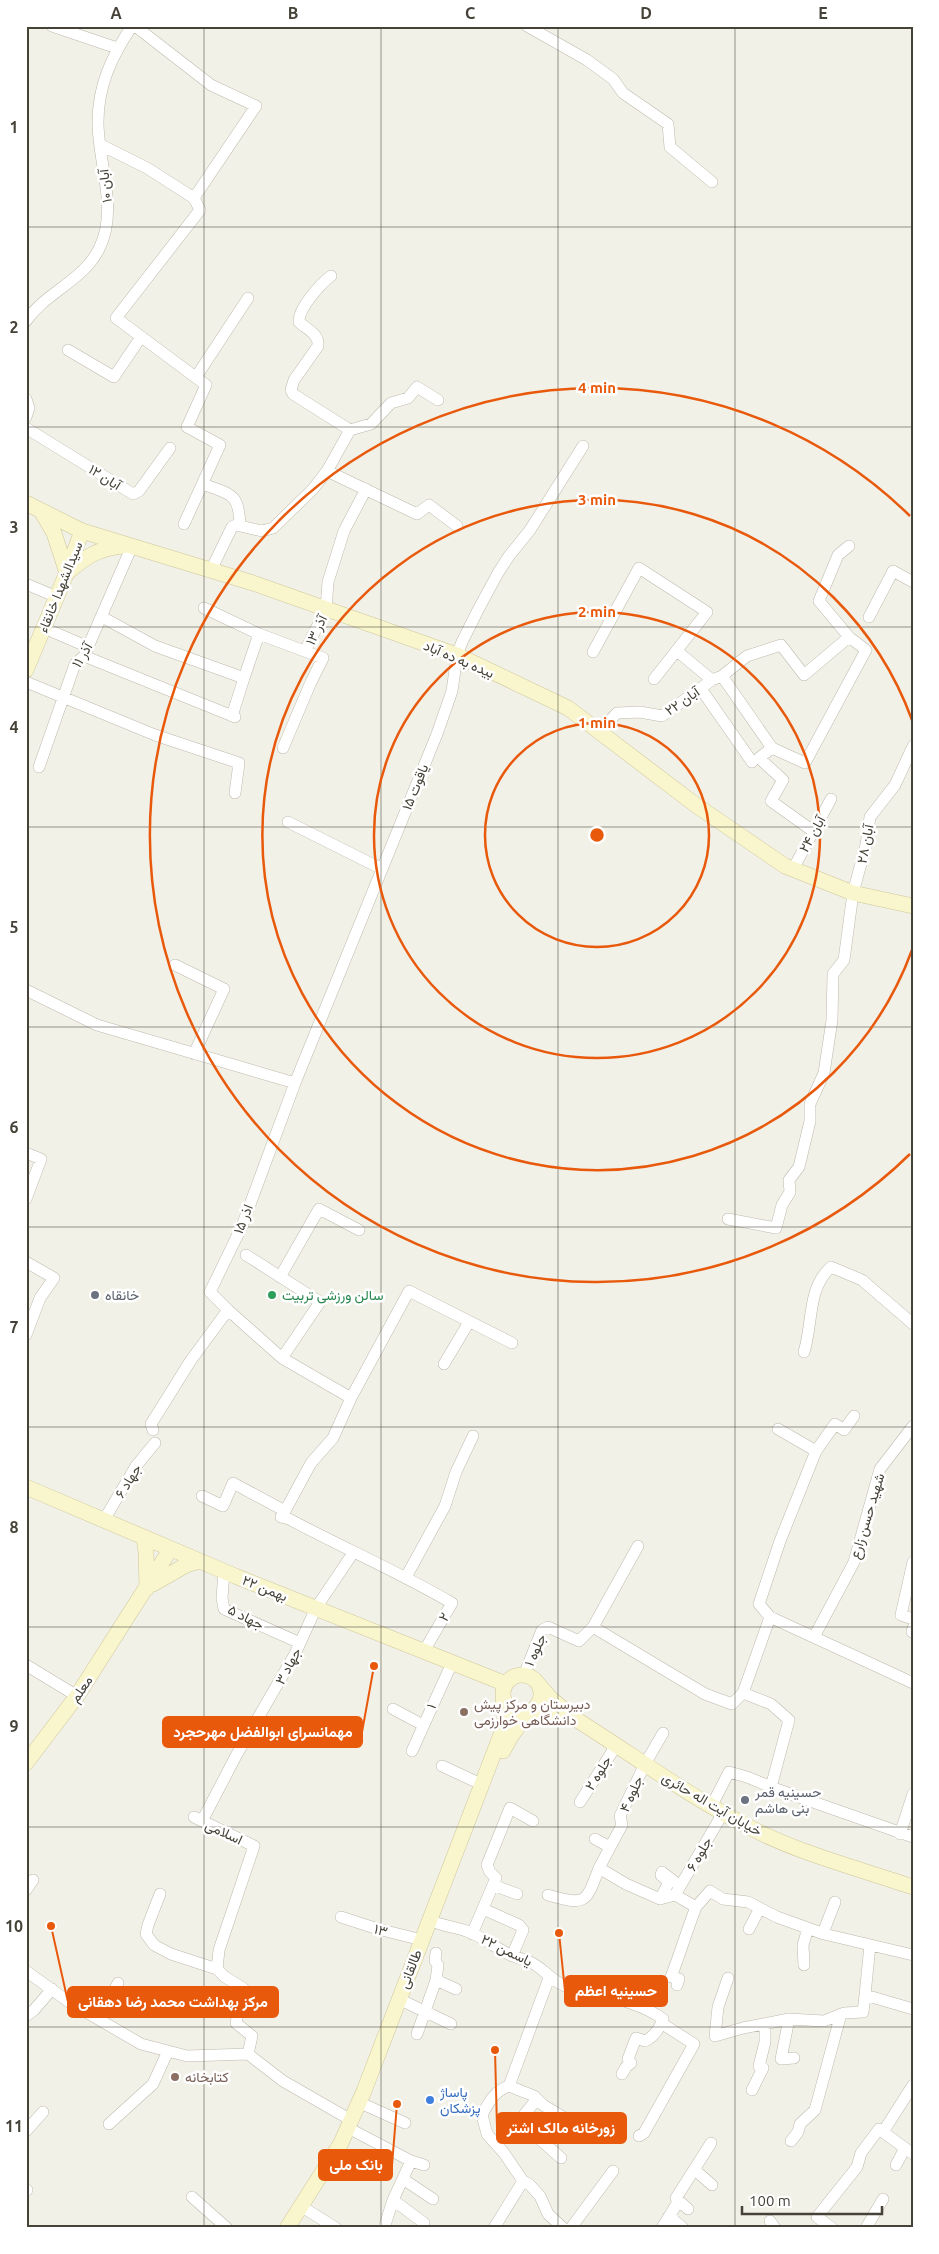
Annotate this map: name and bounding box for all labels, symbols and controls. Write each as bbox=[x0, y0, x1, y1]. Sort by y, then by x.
text: A bbox=[110, 4, 122, 22]
text: B bbox=[288, 4, 298, 22]
text: C bbox=[465, 4, 475, 22]
text: D bbox=[640, 4, 652, 22]
text: E bbox=[818, 4, 828, 22]
text: 1 bbox=[9, 118, 19, 136]
street label: آبان ۱۰ bbox=[95, 167, 116, 204]
text: 2 bbox=[9, 318, 19, 336]
text: 4 min bbox=[578, 379, 616, 396]
street label: آبان ۱۲ bbox=[85, 461, 126, 495]
text: 3 min bbox=[578, 491, 616, 508]
text: 3 bbox=[9, 518, 19, 536]
street label: سیدالشهدا خانقاء bbox=[34, 539, 86, 635]
text: 2 min bbox=[578, 603, 616, 620]
street label: آذر ۱۳ bbox=[302, 611, 332, 648]
street label: بیده به ده آباد bbox=[421, 637, 497, 682]
street label: آذر ۱۱ bbox=[68, 638, 97, 671]
street label: آبان ۲۲ bbox=[662, 682, 704, 719]
text: 1 min bbox=[578, 714, 616, 731]
text: 4 bbox=[9, 718, 19, 736]
street label: یاقوت ۱۵ bbox=[399, 762, 432, 813]
street label: آبان ۲۴ bbox=[796, 812, 830, 855]
street label: آبان ۲۸ bbox=[853, 821, 878, 865]
centre of rings bbox=[588, 826, 606, 844]
text: 5 bbox=[9, 918, 19, 936]
text: 6 bbox=[9, 1118, 19, 1136]
street label: اذر ۱۵ bbox=[230, 1202, 257, 1236]
place label: خانقاه bbox=[105, 1287, 139, 1303]
place label: سالن ورزشی تربیت bbox=[282, 1287, 383, 1304]
marker: خانقاه bbox=[89, 1289, 101, 1301]
marker: سالن ورزشی تربیت bbox=[266, 1289, 278, 1301]
text: 7 bbox=[9, 1318, 19, 1336]
street label: جهاد ۶ bbox=[111, 1461, 145, 1501]
street label: شهید حسن زارع bbox=[846, 1471, 890, 1562]
text: 8 bbox=[9, 1518, 19, 1536]
street label: ۲۲ بهمن bbox=[240, 1572, 290, 1605]
street label: جهاد ۵ bbox=[225, 1601, 267, 1634]
street label: ۲ bbox=[435, 1610, 453, 1624]
street label: جلوه ۱ bbox=[521, 1631, 550, 1669]
street label: جهاد ۳ bbox=[272, 1645, 305, 1688]
street label: معلم bbox=[66, 1673, 96, 1706]
place label: دبیرستان و مرکز پیش دانشگاهی خوارزمی bbox=[474, 1696, 591, 1729]
street label: ۱ bbox=[423, 1701, 439, 1711]
marker: دبیرستان و مرکز پیش دانشگاهی خوارزمی bbox=[458, 1706, 470, 1718]
text: 9 bbox=[9, 1717, 19, 1735]
callout: مهمانسرای ابوالفضل مهرحجرد bbox=[163, 1717, 362, 1747]
text: مهمانسرای ابوالفضل مهرحجرد bbox=[173, 1723, 353, 1741]
street label: جلوه ۲ bbox=[581, 1753, 615, 1794]
street label: خیابان آیت اله حائری bbox=[659, 1769, 765, 1840]
street label: جلوه ۴ bbox=[616, 1773, 647, 1815]
place label: حسینیه قمر بنی هاشم bbox=[754, 1784, 821, 1817]
marker: حسینیه قمر بنی هاشم bbox=[739, 1794, 751, 1806]
street label: اسلامی bbox=[202, 1816, 245, 1849]
street label: جلوه ۶ bbox=[683, 1834, 716, 1874]
text: 10 bbox=[5, 1917, 23, 1935]
street label: ۱۳ bbox=[373, 1921, 389, 1939]
street label: یاسمن ۲۲ bbox=[478, 1931, 535, 1970]
street label: طالقانی bbox=[395, 1947, 426, 1991]
callout: حسینیه اعظم bbox=[565, 1976, 667, 2006]
text: حسینیه اعظم bbox=[575, 1982, 657, 2001]
callout: مرکز بهداشت محمد رضا دهقانی bbox=[68, 1987, 278, 2017]
text: مرکز بهداشت محمد رضا دهقانی bbox=[78, 1993, 268, 2011]
place label: کتابخانه bbox=[185, 2069, 229, 2086]
marker: کتابخانه bbox=[169, 2071, 181, 2083]
place label: پاساژ پزشکان bbox=[439, 2084, 481, 2118]
marker: پاساژ پزشکان bbox=[424, 2094, 436, 2106]
callout: زورخانه مالک اشتر bbox=[497, 2113, 626, 2143]
text: 11 bbox=[5, 2117, 23, 2135]
text: زورخانه مالک اشتر bbox=[506, 2119, 615, 2137]
callout: بانک ملی bbox=[319, 2150, 392, 2180]
text: بانک ملی bbox=[329, 2156, 383, 2174]
scale bar bbox=[742, 2184, 882, 2216]
text: 100 m bbox=[749, 2192, 791, 2209]

